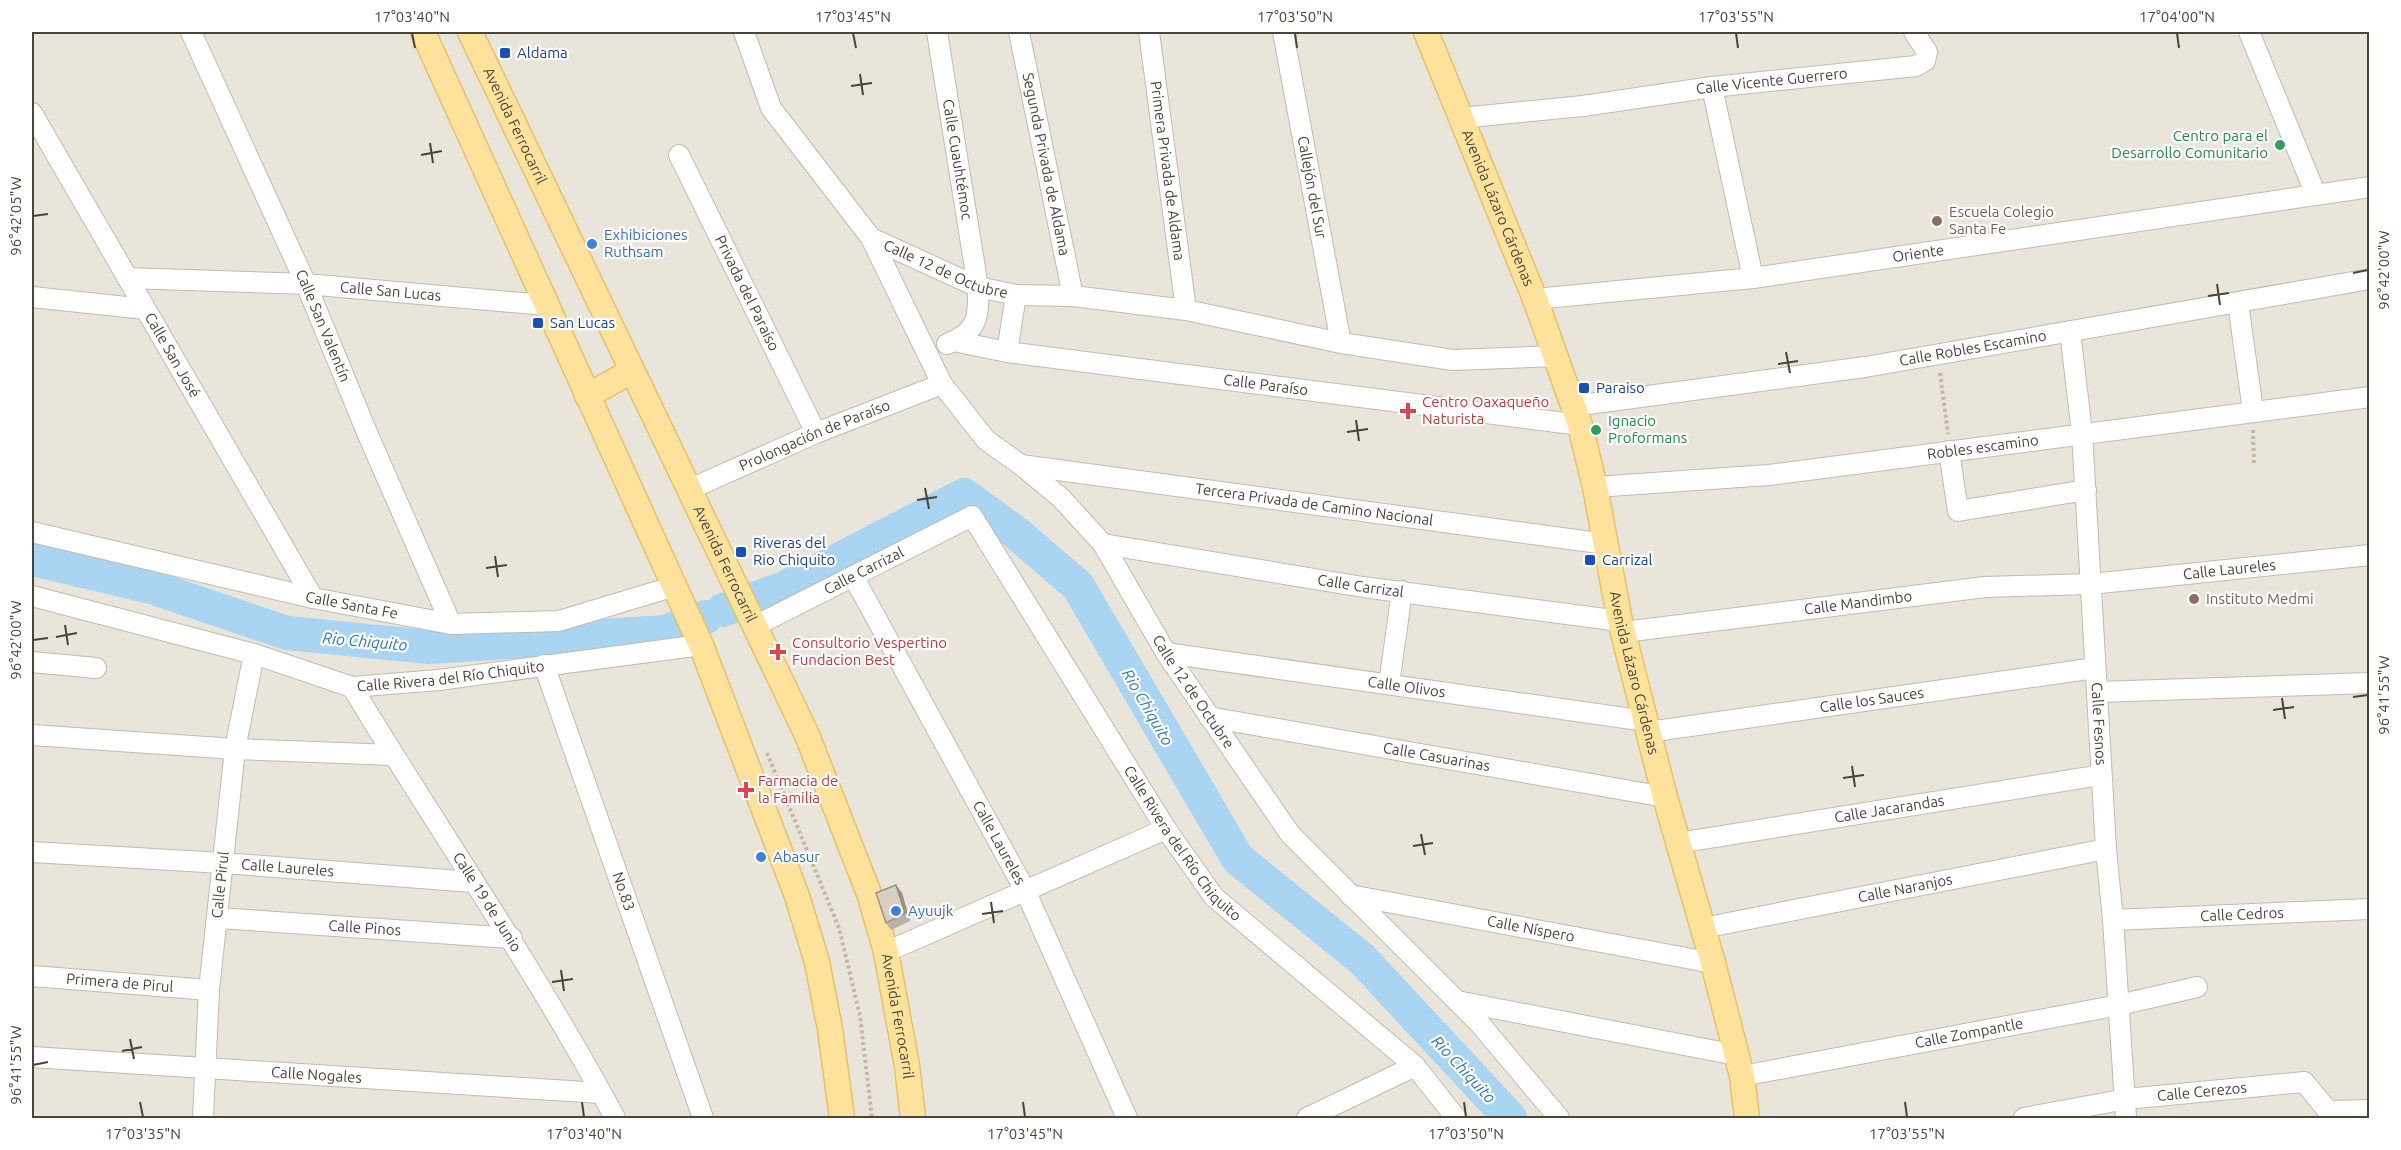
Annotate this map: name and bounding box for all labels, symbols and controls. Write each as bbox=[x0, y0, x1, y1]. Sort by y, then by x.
text: 17°03'40"N bbox=[374, 8, 450, 25]
text: 17°03'45"N bbox=[815, 8, 891, 25]
text: 17°03'50"N bbox=[1257, 8, 1333, 25]
text: 17°03'55"N bbox=[1698, 8, 1774, 25]
text: 17°04'00"N bbox=[2139, 8, 2215, 25]
place label: Aldama bbox=[517, 44, 568, 61]
marker: Aldama bbox=[498, 46, 512, 60]
street label: Calle Vicente Guerrero bbox=[1695, 64, 1848, 97]
street label: Avenida Ferrocarril bbox=[480, 65, 551, 187]
street label: Segunda Privada de Aldama bbox=[1020, 71, 1074, 257]
street label: Primera Privada de Aldama bbox=[1148, 80, 1188, 262]
street label: Calle Cuauhtémoc bbox=[940, 98, 976, 221]
street label: Avenida Lázaro Cárdenas bbox=[1459, 127, 1538, 289]
place label: Centro para el Desarrollo Comunitario bbox=[2111, 127, 2268, 161]
street label: Callejón del Sur bbox=[1295, 134, 1330, 240]
marker: Centro para el Desarrollo Comunitario bbox=[2273, 138, 2287, 152]
text: 96°42'05"W bbox=[7, 176, 24, 256]
place label: Escuela Colegio Santa Fe bbox=[1949, 203, 2054, 237]
marker: Escuela Colegio Santa Fe bbox=[1930, 214, 1944, 228]
place label: Exhibiciones Ruthsam bbox=[604, 226, 688, 260]
text: 96°42'00"W bbox=[2375, 230, 2392, 310]
street label: Privada del Paraíso bbox=[712, 232, 783, 353]
street label: Calle 12 de Octubre bbox=[881, 236, 1009, 301]
marker: Exhibiciones Ruthsam bbox=[585, 237, 599, 251]
street label: Oriente bbox=[1891, 241, 1945, 265]
street label: Calle San Valentín bbox=[292, 267, 354, 384]
street label: Calle San Lucas bbox=[339, 278, 442, 304]
street label: Calle San José bbox=[142, 310, 204, 400]
place label: San Lucas bbox=[550, 314, 615, 331]
marker: San Lucas bbox=[531, 316, 545, 330]
street label: Calle Robles Escamino bbox=[1898, 327, 2048, 369]
street label: Calle Paraíso bbox=[1222, 371, 1309, 398]
place label: Paraiso bbox=[1596, 379, 1645, 396]
marker: Paraiso bbox=[1577, 381, 1591, 395]
place label: Centro Oaxaqueño Naturista bbox=[1422, 393, 1549, 427]
street label: Prolongación de Paraíso bbox=[736, 396, 892, 474]
marker: Centro Oaxaqueño Naturista bbox=[1399, 402, 1417, 420]
place label: Ignacio Proformans bbox=[1608, 412, 1687, 446]
marker: Ignacio Proformans bbox=[1589, 423, 1603, 437]
street label: Robles escamino bbox=[1926, 431, 2040, 462]
street label: Tercera Privada de Camino Nacional bbox=[1194, 480, 1434, 529]
street label: Avenida Ferrocarril bbox=[690, 503, 761, 625]
place label: Riveras del Rio Chiquito bbox=[753, 534, 835, 568]
street label: Calle Carrizal bbox=[821, 543, 906, 598]
marker: Riveras del Rio Chiquito bbox=[734, 545, 748, 559]
place label: Carrizal bbox=[1602, 551, 1653, 568]
marker: Carrizal bbox=[1583, 553, 1597, 567]
street label: Calle Laureles bbox=[2182, 556, 2277, 582]
street label: Calle Carrizal bbox=[1316, 571, 1405, 600]
street label: Calle Santa Fe bbox=[304, 587, 399, 622]
street label: Calle Mandimbo bbox=[1803, 587, 1913, 617]
street label: Avenida Lázaro Cárdenas bbox=[1607, 590, 1663, 756]
place label: Instituto Medmi bbox=[2206, 590, 2314, 607]
marker: Instituto Medmi bbox=[2187, 592, 2201, 606]
text: 96°42'00"W bbox=[7, 600, 24, 680]
water label: Rio Chiquito bbox=[322, 628, 409, 654]
street label: Calle 12 de Octubre bbox=[1149, 632, 1238, 752]
place label: Consultorio Vespertino Fundacion Best bbox=[792, 634, 947, 668]
marker: Consultorio Vespertino Fundacion Best bbox=[769, 643, 787, 661]
text: 96°41'55"W bbox=[2375, 655, 2392, 735]
street label: Calle Rivera del Río Chiquito bbox=[356, 657, 545, 695]
water label: Rio Chiquito bbox=[1119, 666, 1177, 749]
street label: Calle Olivos bbox=[1367, 673, 1447, 700]
street label: Calle Fesnos bbox=[2088, 682, 2110, 766]
street label: Calle los Sauces bbox=[1818, 684, 1925, 715]
street label: Calle Casuarinas bbox=[1382, 739, 1491, 774]
street label: Calle Rivera del Río Chiquito bbox=[1121, 762, 1245, 924]
place label: Farmacia de la Familia bbox=[758, 772, 838, 806]
marker: Farmacia de la Familia bbox=[739, 783, 753, 797]
street label: Calle Jacarandas bbox=[1833, 791, 1945, 826]
street label: Calle Laureles bbox=[970, 797, 1029, 887]
place label: Abasur bbox=[773, 848, 820, 865]
street label: Calle 19 de Junio bbox=[450, 849, 525, 955]
street label: Calle Pirul bbox=[208, 850, 232, 919]
marker: Abasur bbox=[754, 850, 768, 864]
street label: Calle Laureles bbox=[240, 855, 335, 879]
street label: No.83 bbox=[609, 870, 639, 913]
street label: Calle Naranjos bbox=[1856, 870, 1954, 905]
place label: Ayuujk bbox=[908, 902, 954, 919]
marker: Ayuujk bbox=[889, 904, 903, 918]
street label: Calle Cedros bbox=[2200, 904, 2284, 924]
street label: Calle Níspero bbox=[1486, 912, 1576, 945]
street label: Calle Pinos bbox=[328, 917, 402, 938]
street label: Avenida Ferrocarril bbox=[878, 952, 917, 1080]
street label: Primera de Pirul bbox=[65, 970, 174, 995]
street label: Calle Zompantle bbox=[1913, 1014, 2024, 1051]
text: 96°41'55"W bbox=[7, 1025, 24, 1105]
water label: Rio Chiquito bbox=[1428, 1032, 1500, 1107]
street label: Calle Nogales bbox=[270, 1063, 362, 1086]
street label: Calle Cerezos bbox=[2156, 1079, 2247, 1104]
text: 17°03'35"N bbox=[105, 1125, 181, 1142]
text: 17°03'40"N bbox=[546, 1125, 622, 1142]
text: 17°03'45"N bbox=[987, 1125, 1063, 1142]
text: 17°03'50"N bbox=[1428, 1125, 1504, 1142]
text: 17°03'55"N bbox=[1869, 1125, 1945, 1142]

